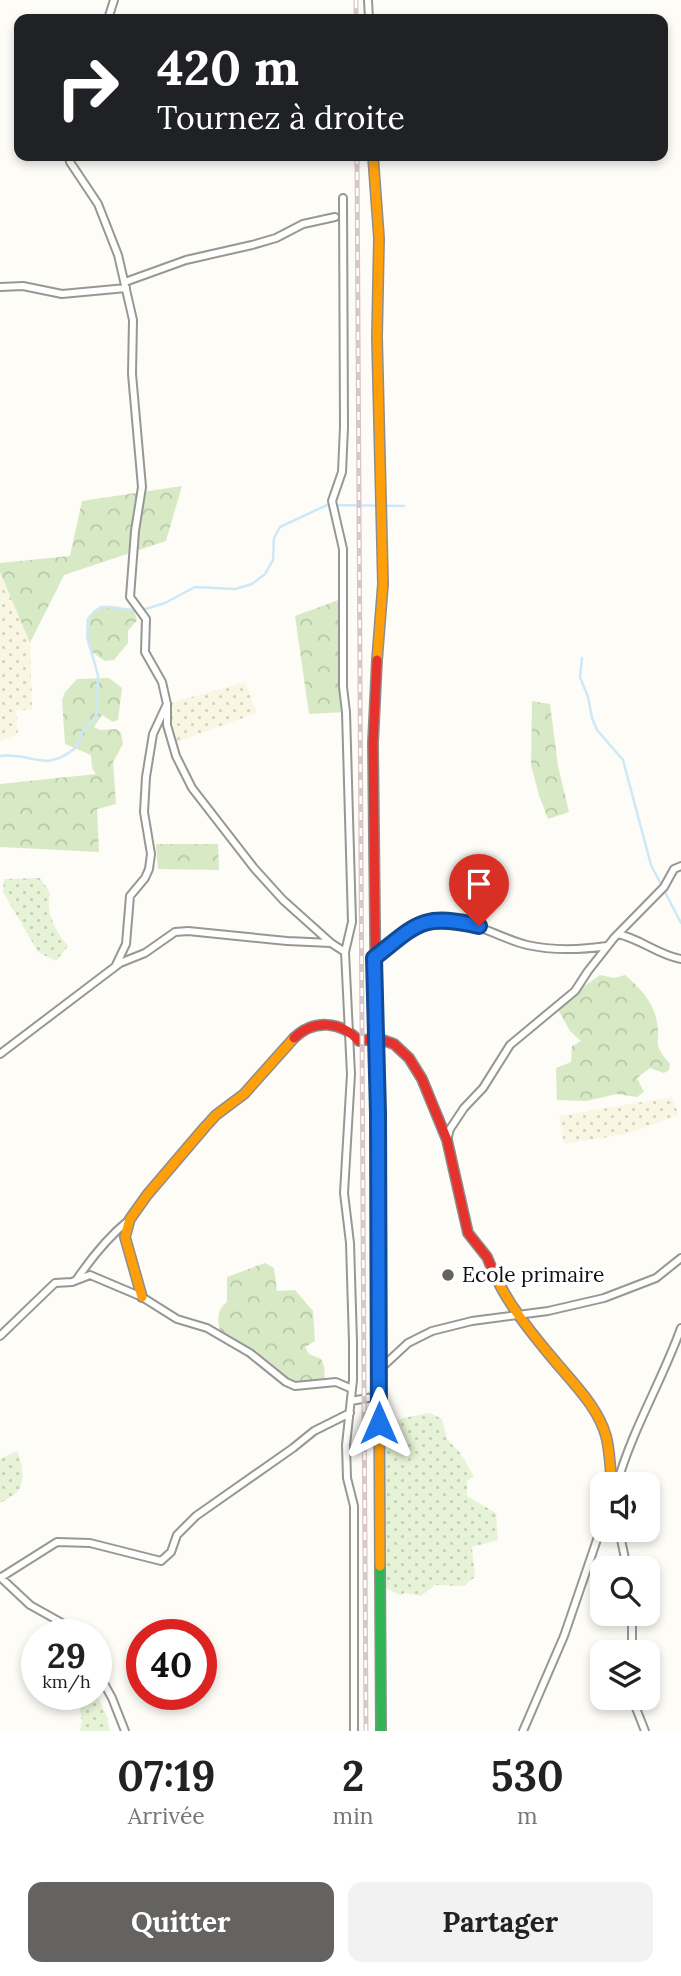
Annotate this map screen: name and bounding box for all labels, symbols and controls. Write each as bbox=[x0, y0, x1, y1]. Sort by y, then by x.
text: 420 m bbox=[157, 36, 299, 98]
icon: right bbox=[42, 42, 133, 133]
text: Tournez à droite bbox=[157, 97, 405, 138]
pin bbox=[449, 854, 509, 926]
icon: arrive bbox=[460, 865, 498, 903]
place label: Ecole primaire bbox=[462, 1261, 604, 1288]
marker: Ecole primaire bbox=[440, 1267, 456, 1283]
position arrow bbox=[342, 1386, 416, 1460]
map controls bbox=[590, 1472, 660, 1710]
button: sound bbox=[590, 1472, 660, 1542]
button: search bbox=[590, 1556, 660, 1626]
speed limit sign: 40 bbox=[126, 1619, 217, 1710]
text: 29 bbox=[47, 1633, 86, 1678]
button: layers bbox=[590, 1640, 660, 1710]
text: km/h bbox=[42, 1670, 91, 1693]
text: 07:19 bbox=[117, 1749, 215, 1803]
text: 2 bbox=[342, 1749, 364, 1803]
text: 530 bbox=[491, 1749, 564, 1803]
text: Arrivée bbox=[128, 1801, 205, 1830]
text: min bbox=[333, 1801, 374, 1830]
text: m bbox=[517, 1801, 538, 1830]
button: Quitter bbox=[28, 1882, 334, 1962]
button: Partager bbox=[348, 1882, 653, 1962]

